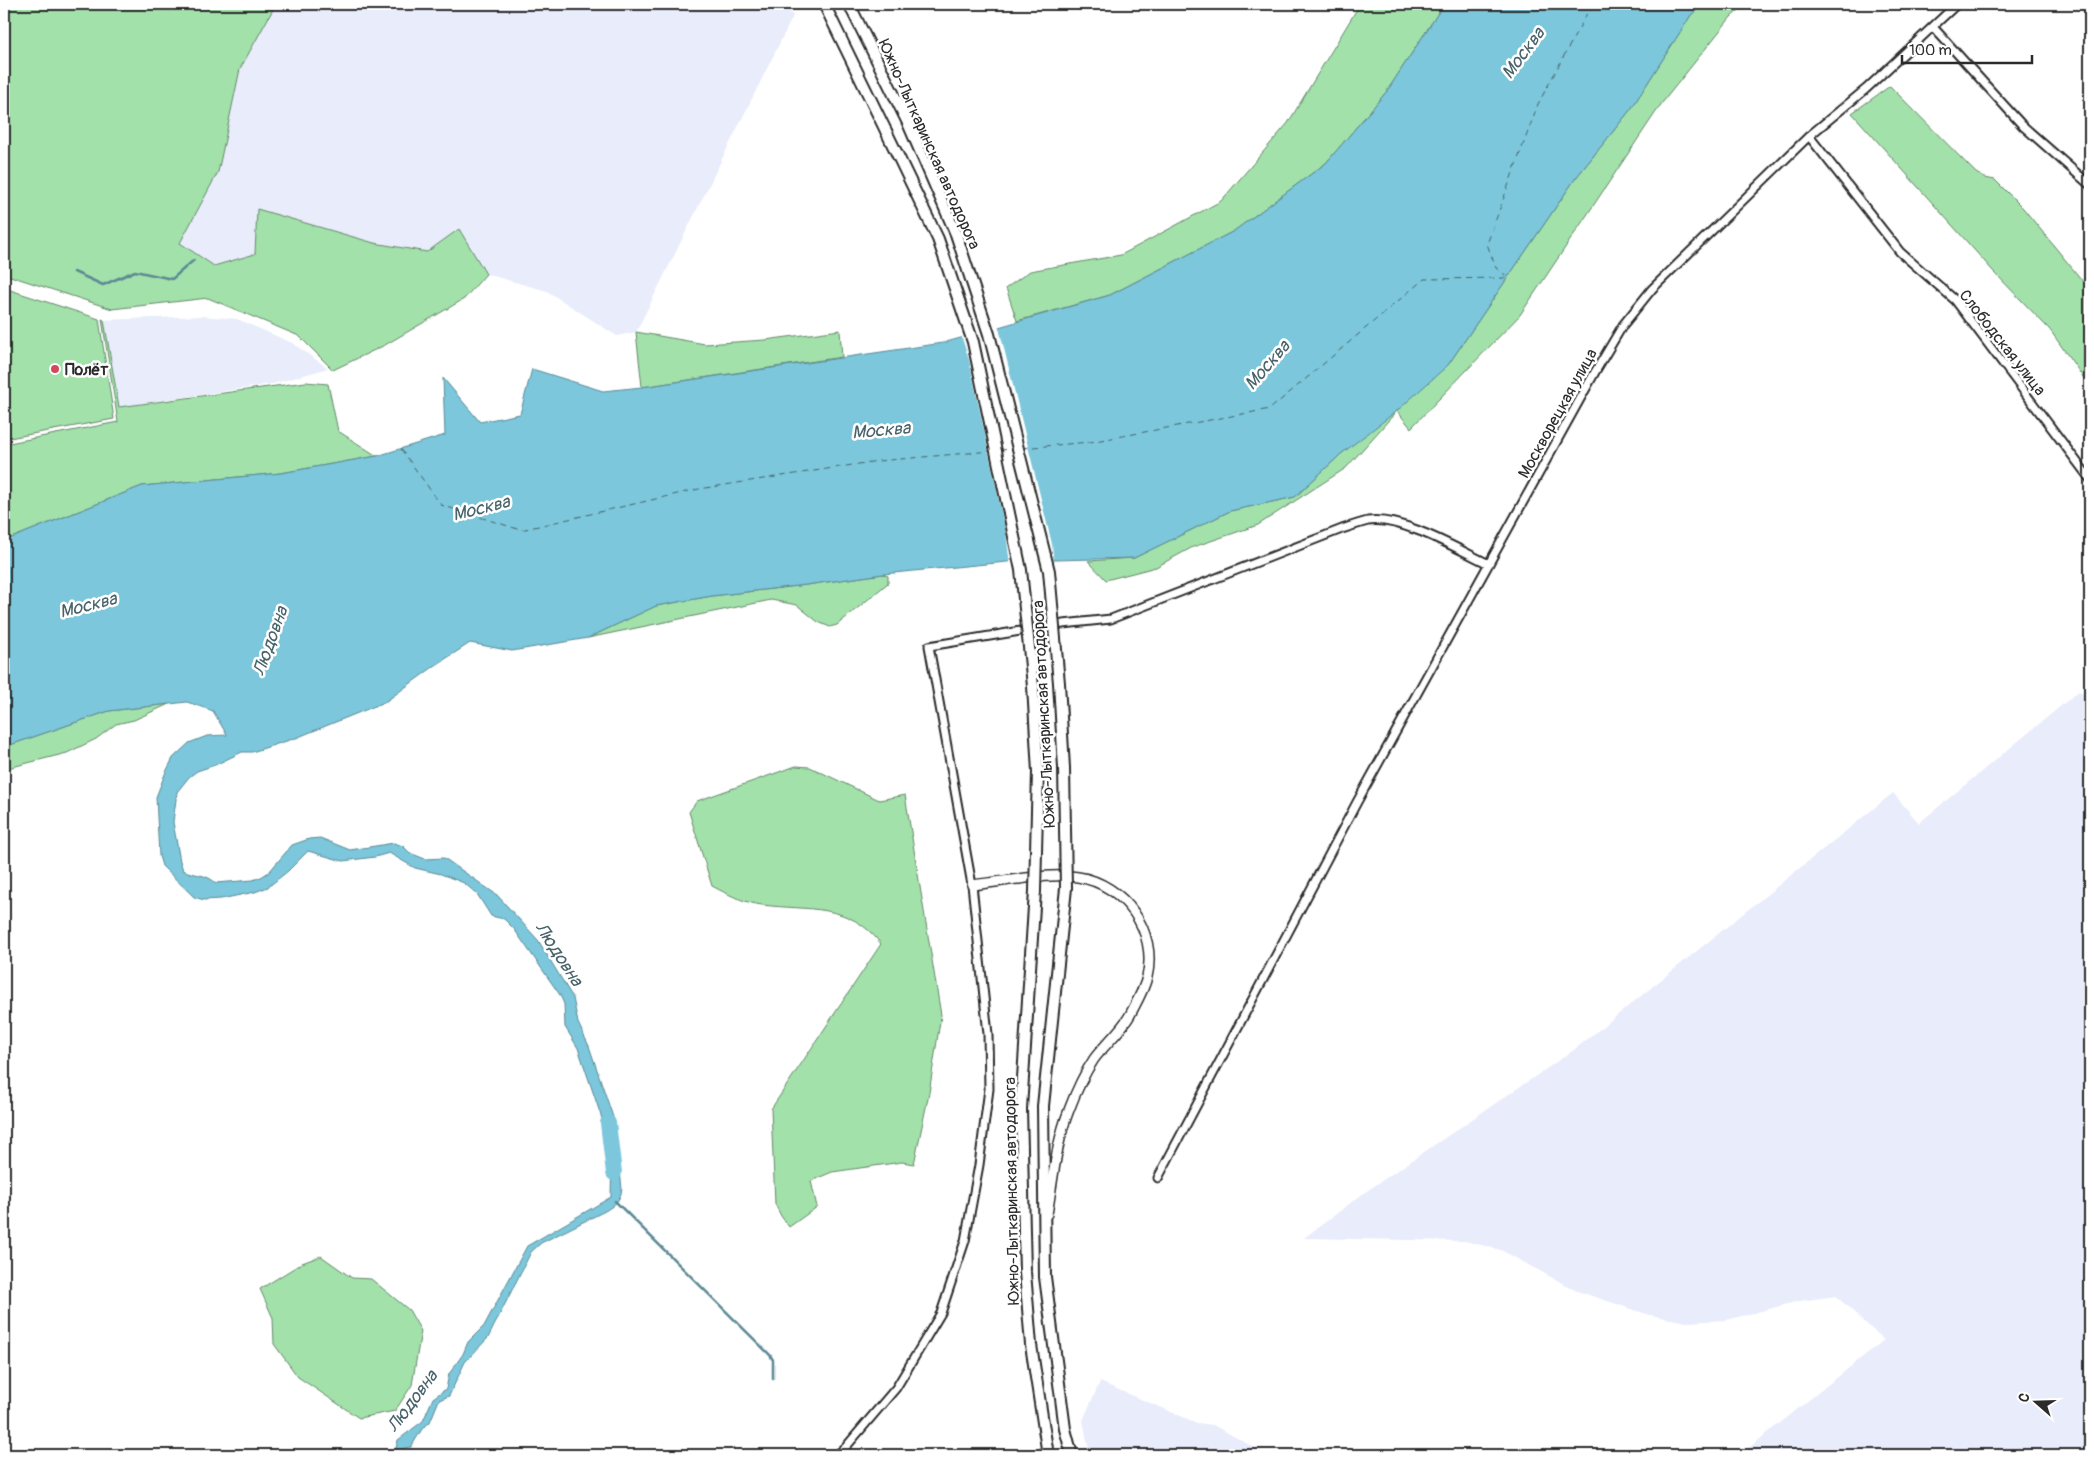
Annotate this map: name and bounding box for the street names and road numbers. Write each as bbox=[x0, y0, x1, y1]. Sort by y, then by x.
street label: Южно-Лыткаринская автодорога bbox=[874, 36, 985, 252]
street label: Слободская улица bbox=[1955, 286, 2050, 400]
street label: Москворецкая улица bbox=[1514, 345, 1602, 482]
street label: Южно-Лыткаринская автодорога bbox=[1028, 600, 1060, 828]
street label: Южно-Лыткаринская автодорога bbox=[1000, 1077, 1024, 1305]

